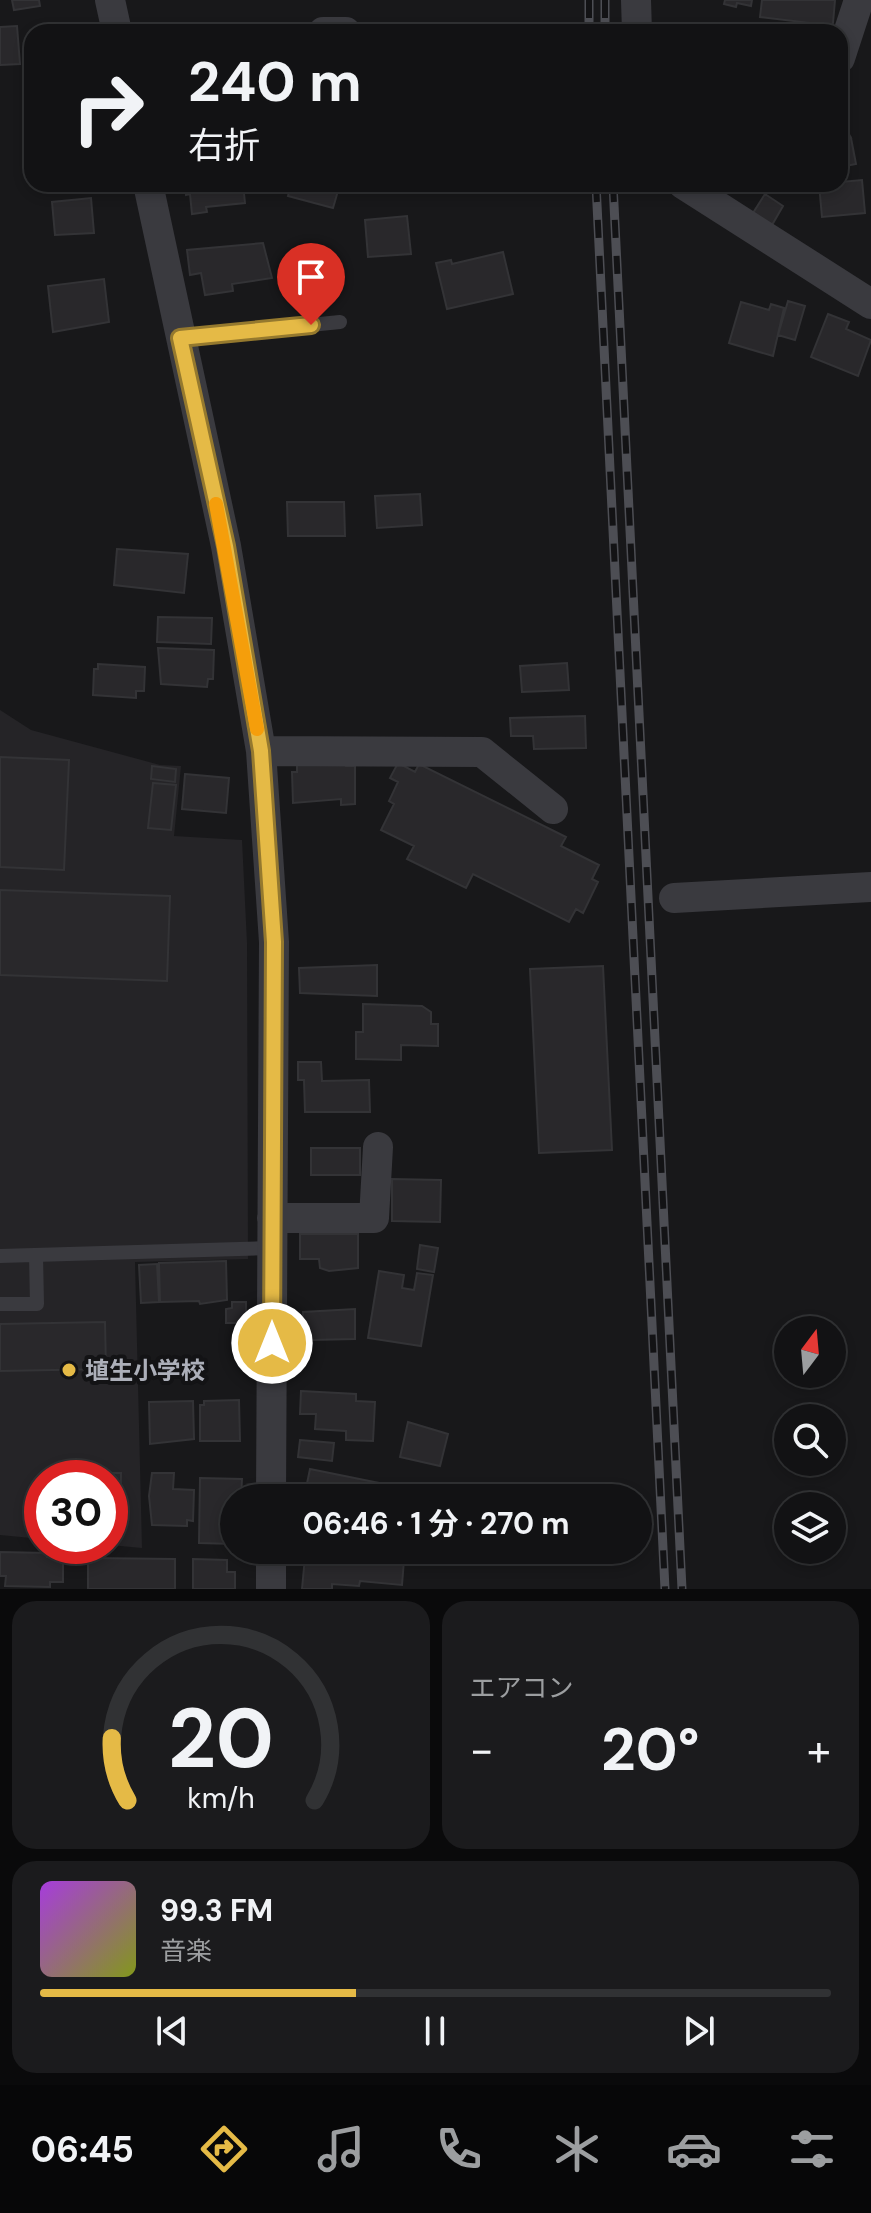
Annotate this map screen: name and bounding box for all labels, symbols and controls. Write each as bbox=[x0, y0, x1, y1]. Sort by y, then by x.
text: 240 m bbox=[188, 45, 362, 118]
icon: right bbox=[56, 56, 160, 160]
text: 右折 bbox=[188, 122, 260, 169]
pin bbox=[277, 243, 345, 325]
icon: arrive bbox=[289, 255, 333, 299]
position arrow bbox=[230, 1301, 314, 1385]
north arrow bbox=[774, 1316, 846, 1388]
map controls bbox=[774, 1316, 846, 1564]
place label: 埴生小学校 bbox=[85, 1355, 205, 1386]
marker: 埴生小学校 bbox=[60, 1361, 78, 1379]
button: search bbox=[774, 1404, 846, 1476]
speed limit sign: 30 bbox=[24, 1460, 128, 1564]
button: layers bbox=[774, 1492, 846, 1564]
text: 06:46 · 1 分 · 270 m bbox=[302, 1504, 570, 1543]
text: エアコン bbox=[470, 1671, 574, 1705]
text: 20 bbox=[168, 1684, 274, 1793]
text: 20° bbox=[601, 1710, 699, 1789]
text: − bbox=[470, 1721, 494, 1779]
text: + bbox=[807, 1721, 831, 1779]
text: km/h bbox=[187, 1780, 255, 1817]
text: 99.3 FM bbox=[160, 1891, 273, 1930]
text: 音楽 bbox=[160, 1934, 212, 1968]
icon: previous bbox=[150, 2009, 194, 2053]
icon: pause bbox=[413, 2009, 457, 2053]
icon: next bbox=[677, 2009, 721, 2053]
icon: directions bbox=[196, 2121, 252, 2177]
icon: music bbox=[313, 2121, 369, 2177]
icon: phone bbox=[431, 2121, 487, 2177]
icon: climate bbox=[549, 2121, 605, 2177]
icon: car bbox=[666, 2121, 722, 2177]
icon: filters bbox=[784, 2121, 840, 2177]
text: 06:45 bbox=[31, 2126, 134, 2173]

